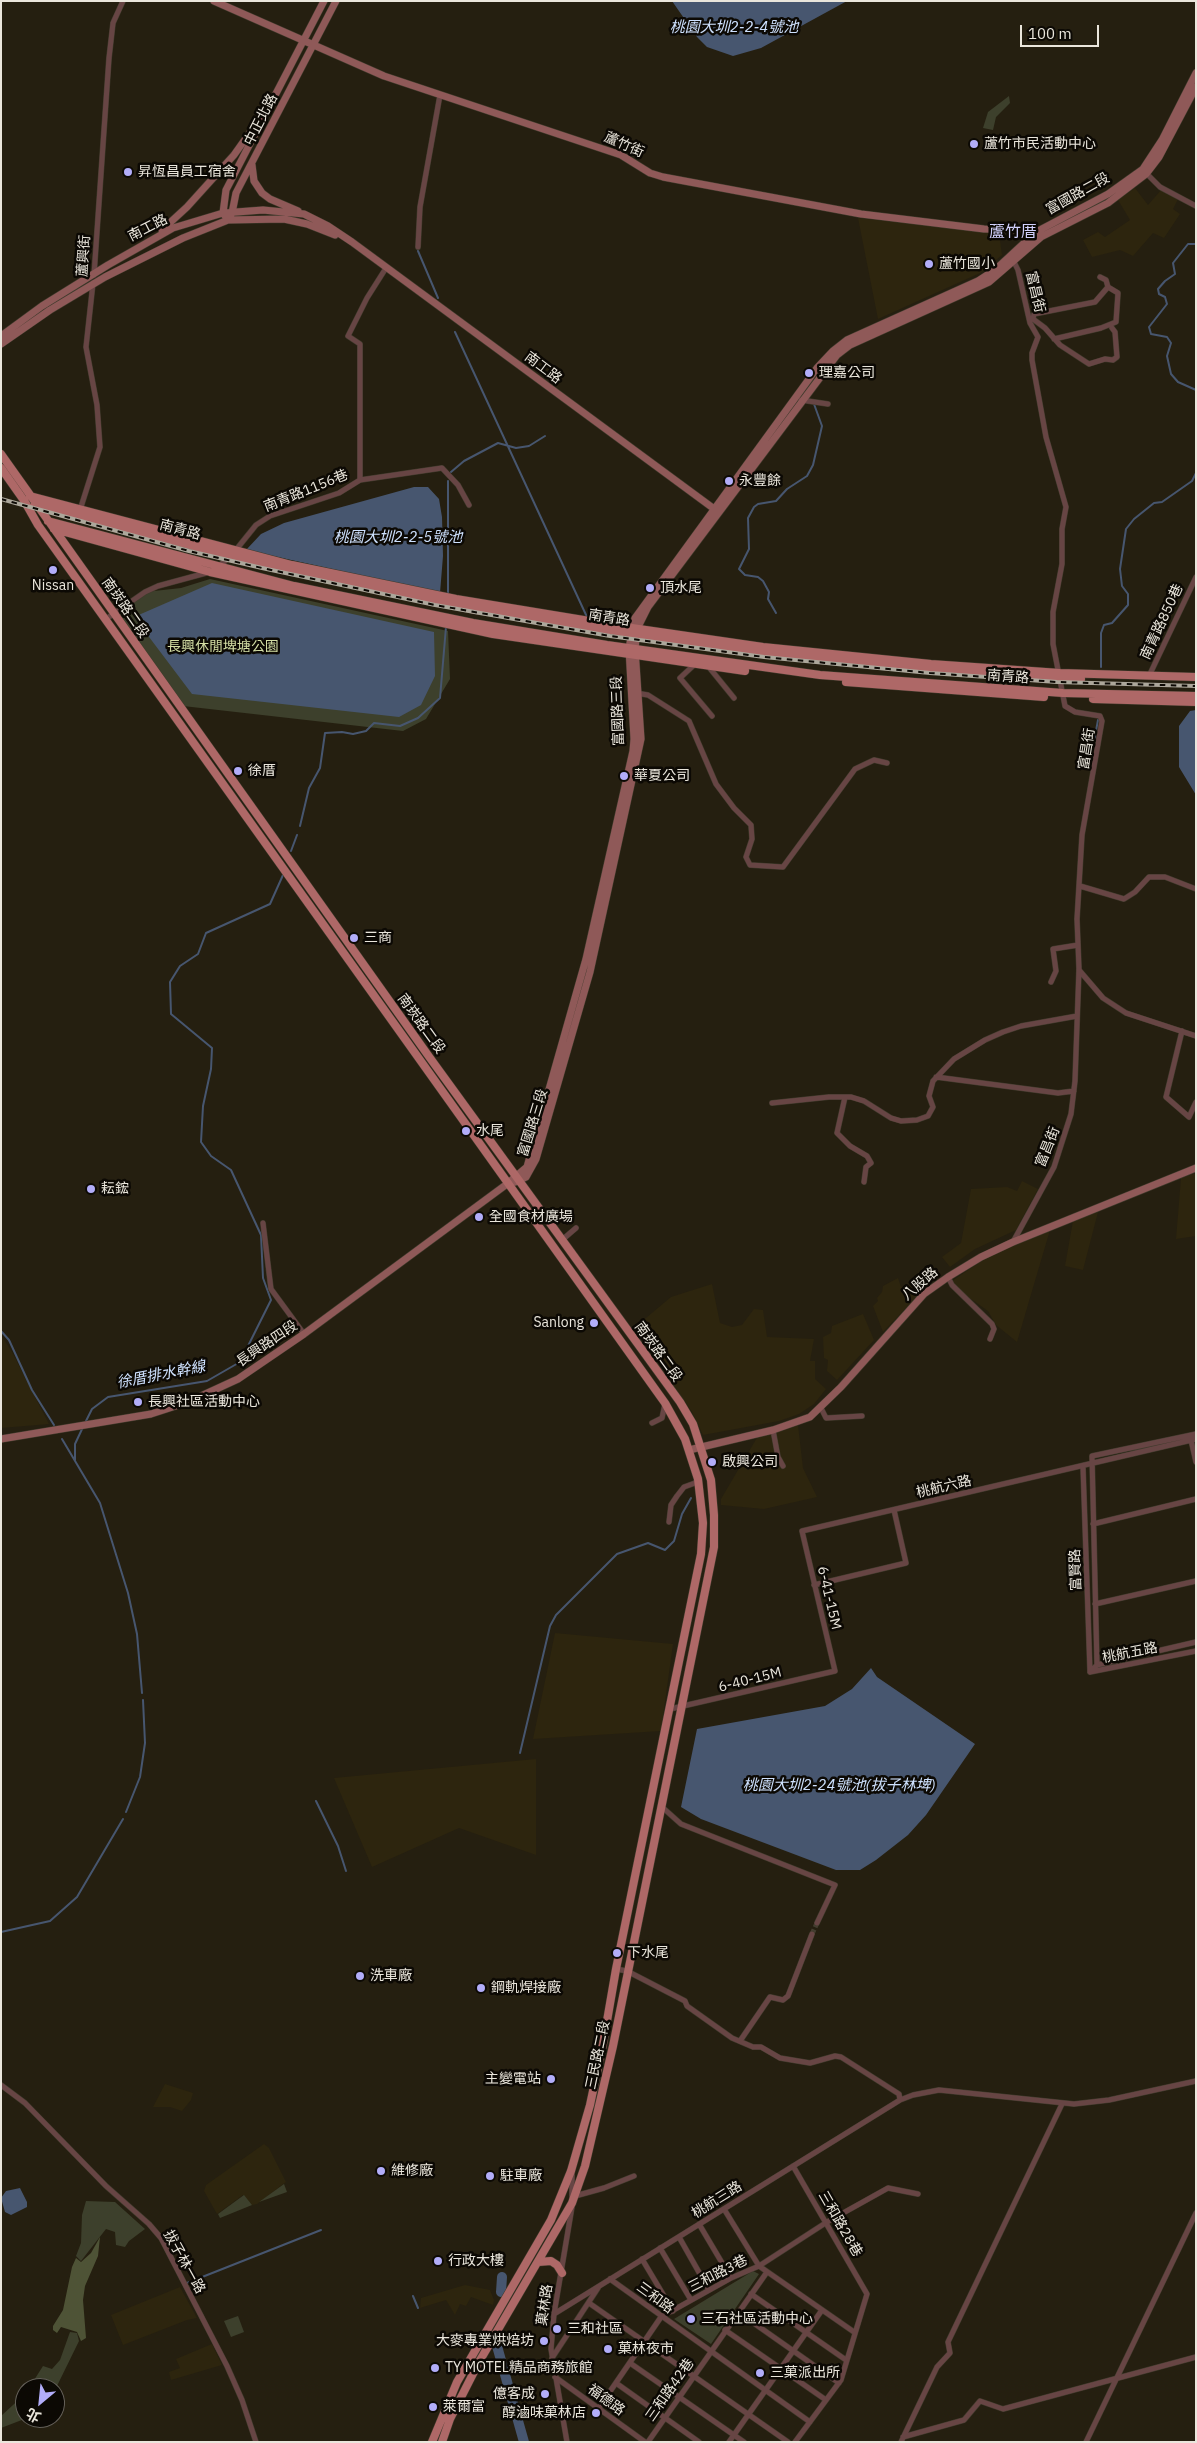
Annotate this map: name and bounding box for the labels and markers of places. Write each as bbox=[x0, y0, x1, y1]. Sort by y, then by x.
place label: 蘆竹市民活動中心 bbox=[984, 136, 1096, 152]
marker: 蘆竹市民活動中心 bbox=[968, 138, 980, 150]
place label: 昇恆昌員工宿舍 bbox=[138, 164, 236, 180]
marker: 昇恆昌員工宿舍 bbox=[122, 166, 134, 178]
place label: 蘆竹國小 bbox=[939, 256, 995, 272]
marker: 蘆竹國小 bbox=[923, 258, 935, 270]
place label: 理嘉公司 bbox=[819, 365, 875, 381]
marker: 理嘉公司 bbox=[803, 367, 815, 379]
place label: 永豐餘 bbox=[739, 473, 781, 489]
marker: 永豐餘 bbox=[723, 475, 735, 487]
marker: Nissan bbox=[47, 564, 59, 576]
place label: Nissan bbox=[32, 578, 74, 594]
place label: 頂水尾 bbox=[660, 580, 702, 596]
marker: 頂水尾 bbox=[644, 582, 656, 594]
place label: 徐厝 bbox=[248, 763, 276, 779]
marker: 徐厝 bbox=[232, 765, 244, 777]
place label: 華夏公司 bbox=[634, 768, 690, 784]
marker: 華夏公司 bbox=[618, 770, 630, 782]
place label: 三商 bbox=[364, 930, 392, 946]
marker: 三商 bbox=[348, 932, 360, 944]
place label: 水尾 bbox=[476, 1123, 504, 1139]
marker: 水尾 bbox=[460, 1125, 472, 1137]
place label: 耘鋐 bbox=[101, 1181, 129, 1197]
marker: 耘鋐 bbox=[85, 1183, 97, 1195]
place label: 全國食材廣場 bbox=[489, 1209, 573, 1225]
marker: 全國食材廣場 bbox=[473, 1211, 485, 1223]
place label: Sanlong bbox=[533, 1315, 584, 1331]
marker: Sanlong bbox=[588, 1317, 600, 1329]
place label: 長興社區活動中心 bbox=[148, 1394, 260, 1410]
marker: 長興社區活動中心 bbox=[132, 1396, 144, 1408]
place label: 啟興公司 bbox=[722, 1454, 778, 1470]
marker: 啟興公司 bbox=[706, 1456, 718, 1468]
place label: 下水尾 bbox=[627, 1945, 669, 1961]
marker: 下水尾 bbox=[611, 1947, 623, 1959]
place label: 洗車廠 bbox=[370, 1968, 412, 1984]
marker: 洗車廠 bbox=[354, 1970, 366, 1982]
place label: 鋼軌焊接廠 bbox=[491, 1980, 561, 1996]
marker: 鋼軌焊接廠 bbox=[475, 1982, 487, 1994]
place label: 主變電站 bbox=[485, 2071, 541, 2087]
marker: 主變電站 bbox=[545, 2073, 557, 2085]
place label: 維修廠 bbox=[391, 2163, 433, 2179]
marker: 維修廠 bbox=[375, 2165, 387, 2177]
place label: 駐車廠 bbox=[500, 2168, 542, 2184]
marker: 駐車廠 bbox=[484, 2170, 496, 2182]
place label: 行政大樓 bbox=[448, 2253, 504, 2269]
marker: 行政大樓 bbox=[432, 2255, 444, 2267]
place label: 三石社區活動中心 bbox=[701, 2311, 813, 2327]
marker: 三石社區活動中心 bbox=[685, 2313, 697, 2325]
place label: 三和社區 bbox=[567, 2321, 623, 2337]
marker: 三和社區 bbox=[551, 2323, 563, 2335]
place label: 大麥專業烘焙坊 bbox=[436, 2333, 534, 2349]
marker: 大麥專業烘焙坊 bbox=[538, 2335, 550, 2347]
place label: 菓林夜市 bbox=[618, 2341, 674, 2357]
marker: 菓林夜市 bbox=[602, 2343, 614, 2355]
place label: TY MOTEL精品商務旅館 bbox=[445, 2360, 593, 2376]
marker: TY MOTEL精品商務旅館 bbox=[429, 2362, 441, 2374]
place label: 三菓派出所 bbox=[770, 2365, 840, 2381]
marker: 三菓派出所 bbox=[754, 2367, 766, 2379]
place label: 億客成 bbox=[493, 2386, 535, 2402]
marker: 億客成 bbox=[539, 2388, 551, 2400]
place label: 萊爾富 bbox=[443, 2399, 485, 2415]
marker: 萊爾富 bbox=[427, 2401, 439, 2413]
place label: 醇滷味菓林店 bbox=[502, 2405, 586, 2421]
marker: 醇滷味菓林店 bbox=[590, 2407, 602, 2419]

